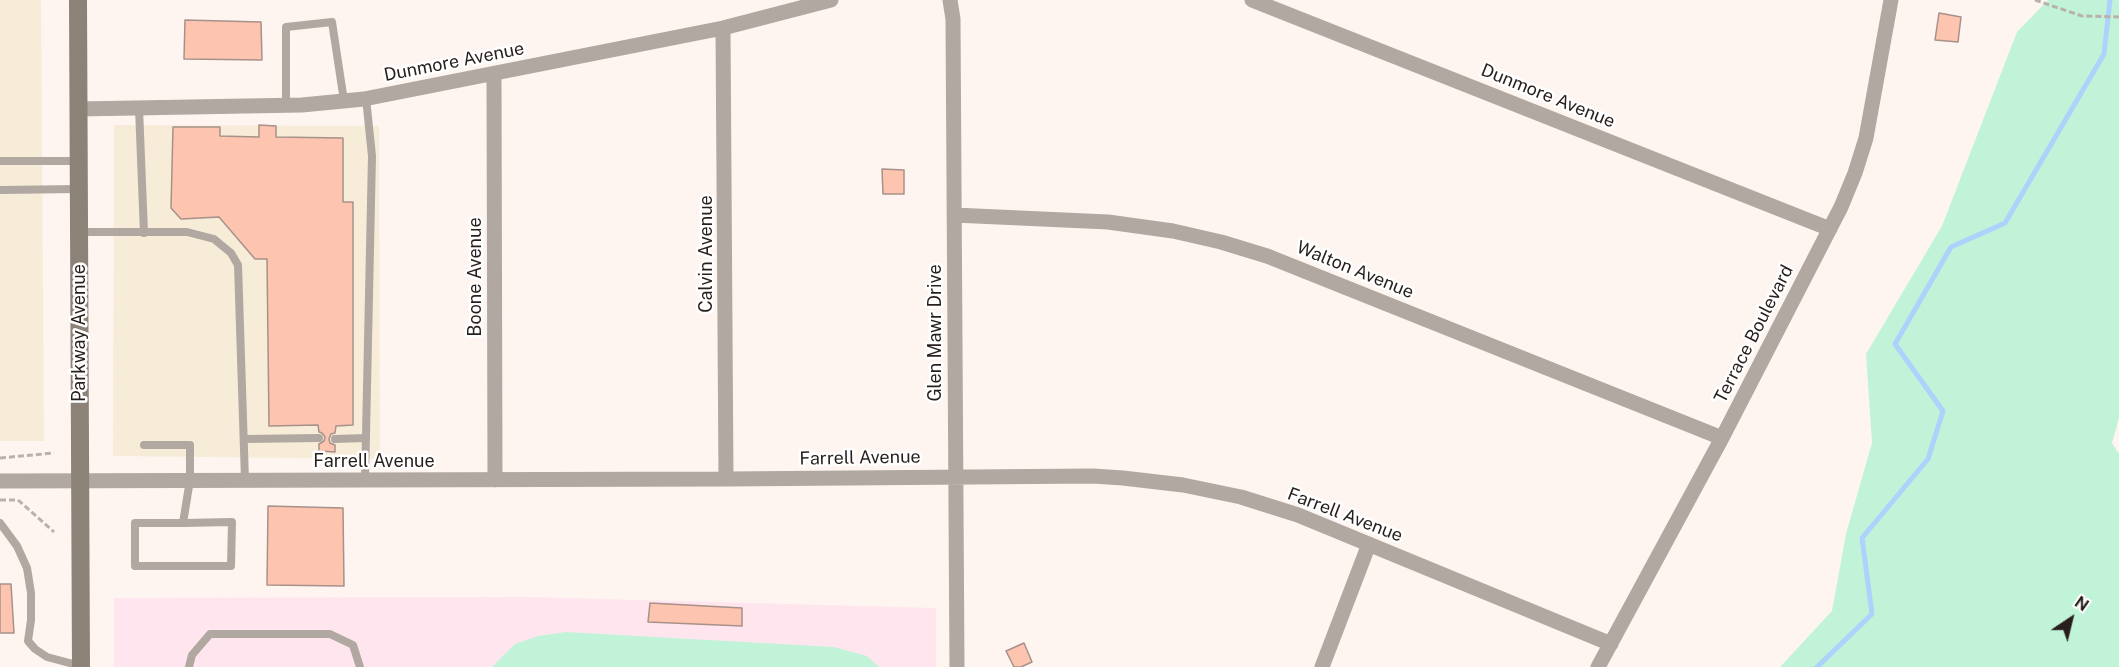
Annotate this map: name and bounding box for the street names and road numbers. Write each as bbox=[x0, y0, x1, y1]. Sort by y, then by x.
street label: Dunmore Avenue bbox=[382, 38, 526, 86]
street label: Dunmore Avenue bbox=[1478, 59, 1618, 133]
street label: Calvin Avenue bbox=[695, 195, 717, 313]
street label: Boone Avenue bbox=[464, 217, 486, 337]
street label: Walton Avenue bbox=[1293, 237, 1417, 303]
street label: Terrace Boulevard bbox=[1710, 261, 1798, 407]
street label: Parkway Avenue bbox=[68, 264, 90, 402]
street label: Glen Mawr Drive bbox=[924, 264, 946, 402]
street label: Farrell Avenue bbox=[799, 446, 921, 470]
street label: Farrell Avenue bbox=[313, 450, 435, 472]
street label: Farrell Avenue bbox=[1284, 483, 1406, 547]

